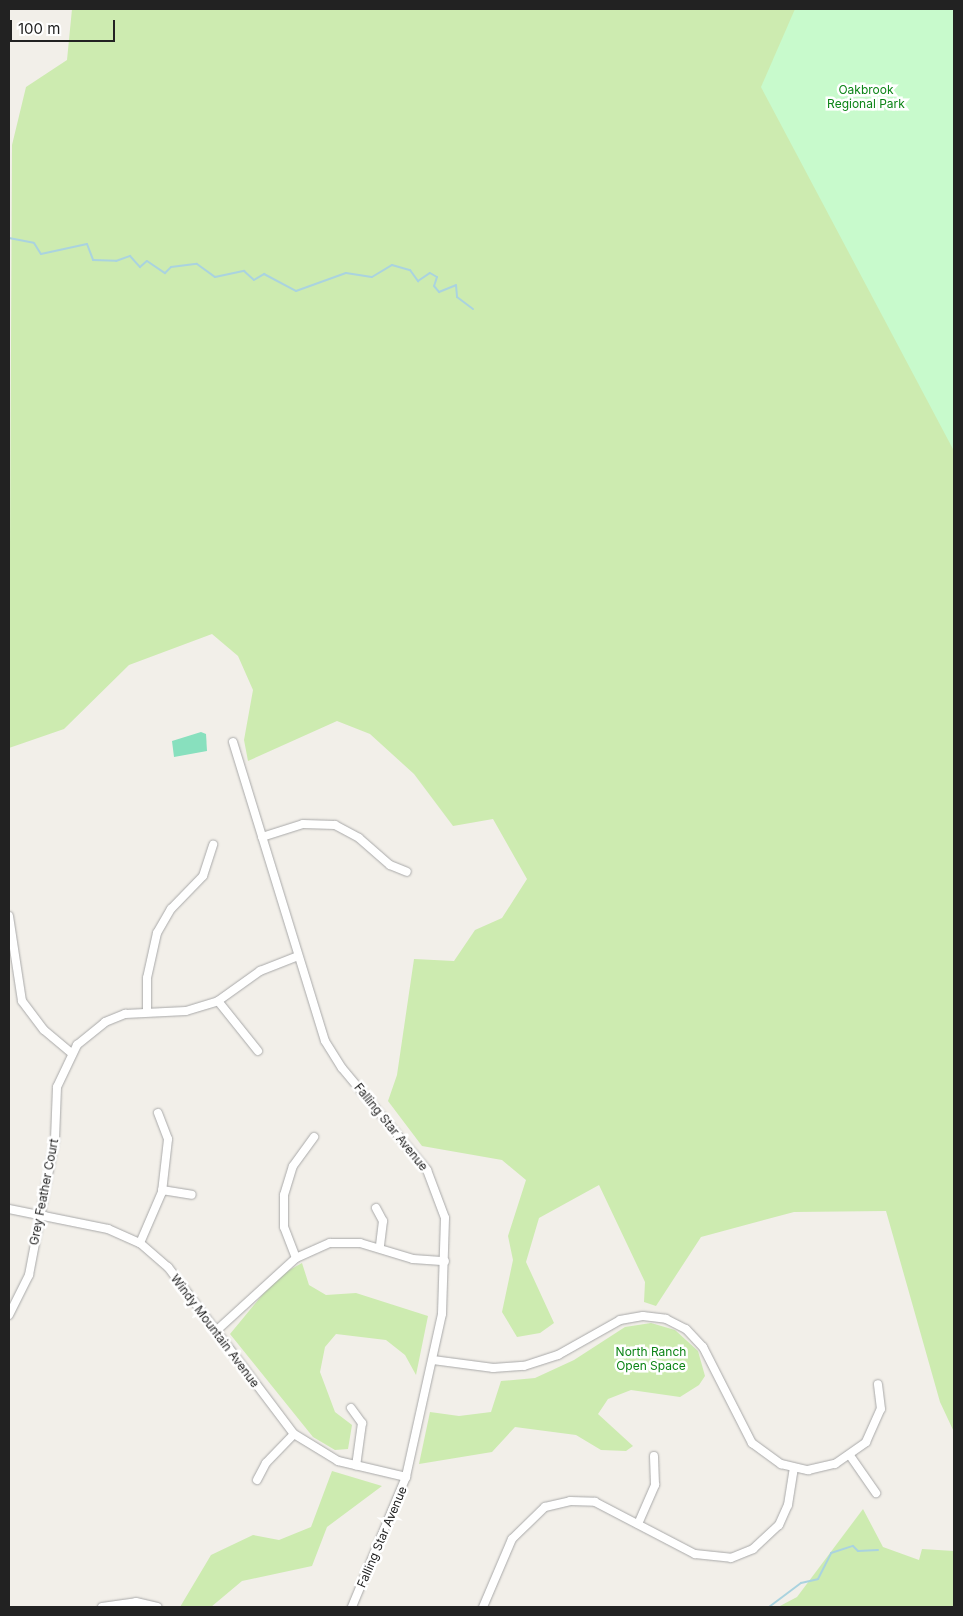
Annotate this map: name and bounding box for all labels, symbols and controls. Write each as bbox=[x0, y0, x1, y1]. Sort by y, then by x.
scale bar bbox=[12, 10, 118, 42]
text: 100 m bbox=[18, 19, 60, 38]
park label: Oakbrook Regional Park bbox=[827, 83, 905, 111]
street label: Falling Star Avenue bbox=[351, 1080, 431, 1174]
street label: Grey Feather Court bbox=[27, 1138, 61, 1246]
street label: Windy Mountain Avenue bbox=[168, 1272, 262, 1390]
park label: North Ranch Open Space bbox=[616, 1345, 686, 1373]
street label: Falling Star Avenue bbox=[354, 1484, 410, 1590]

